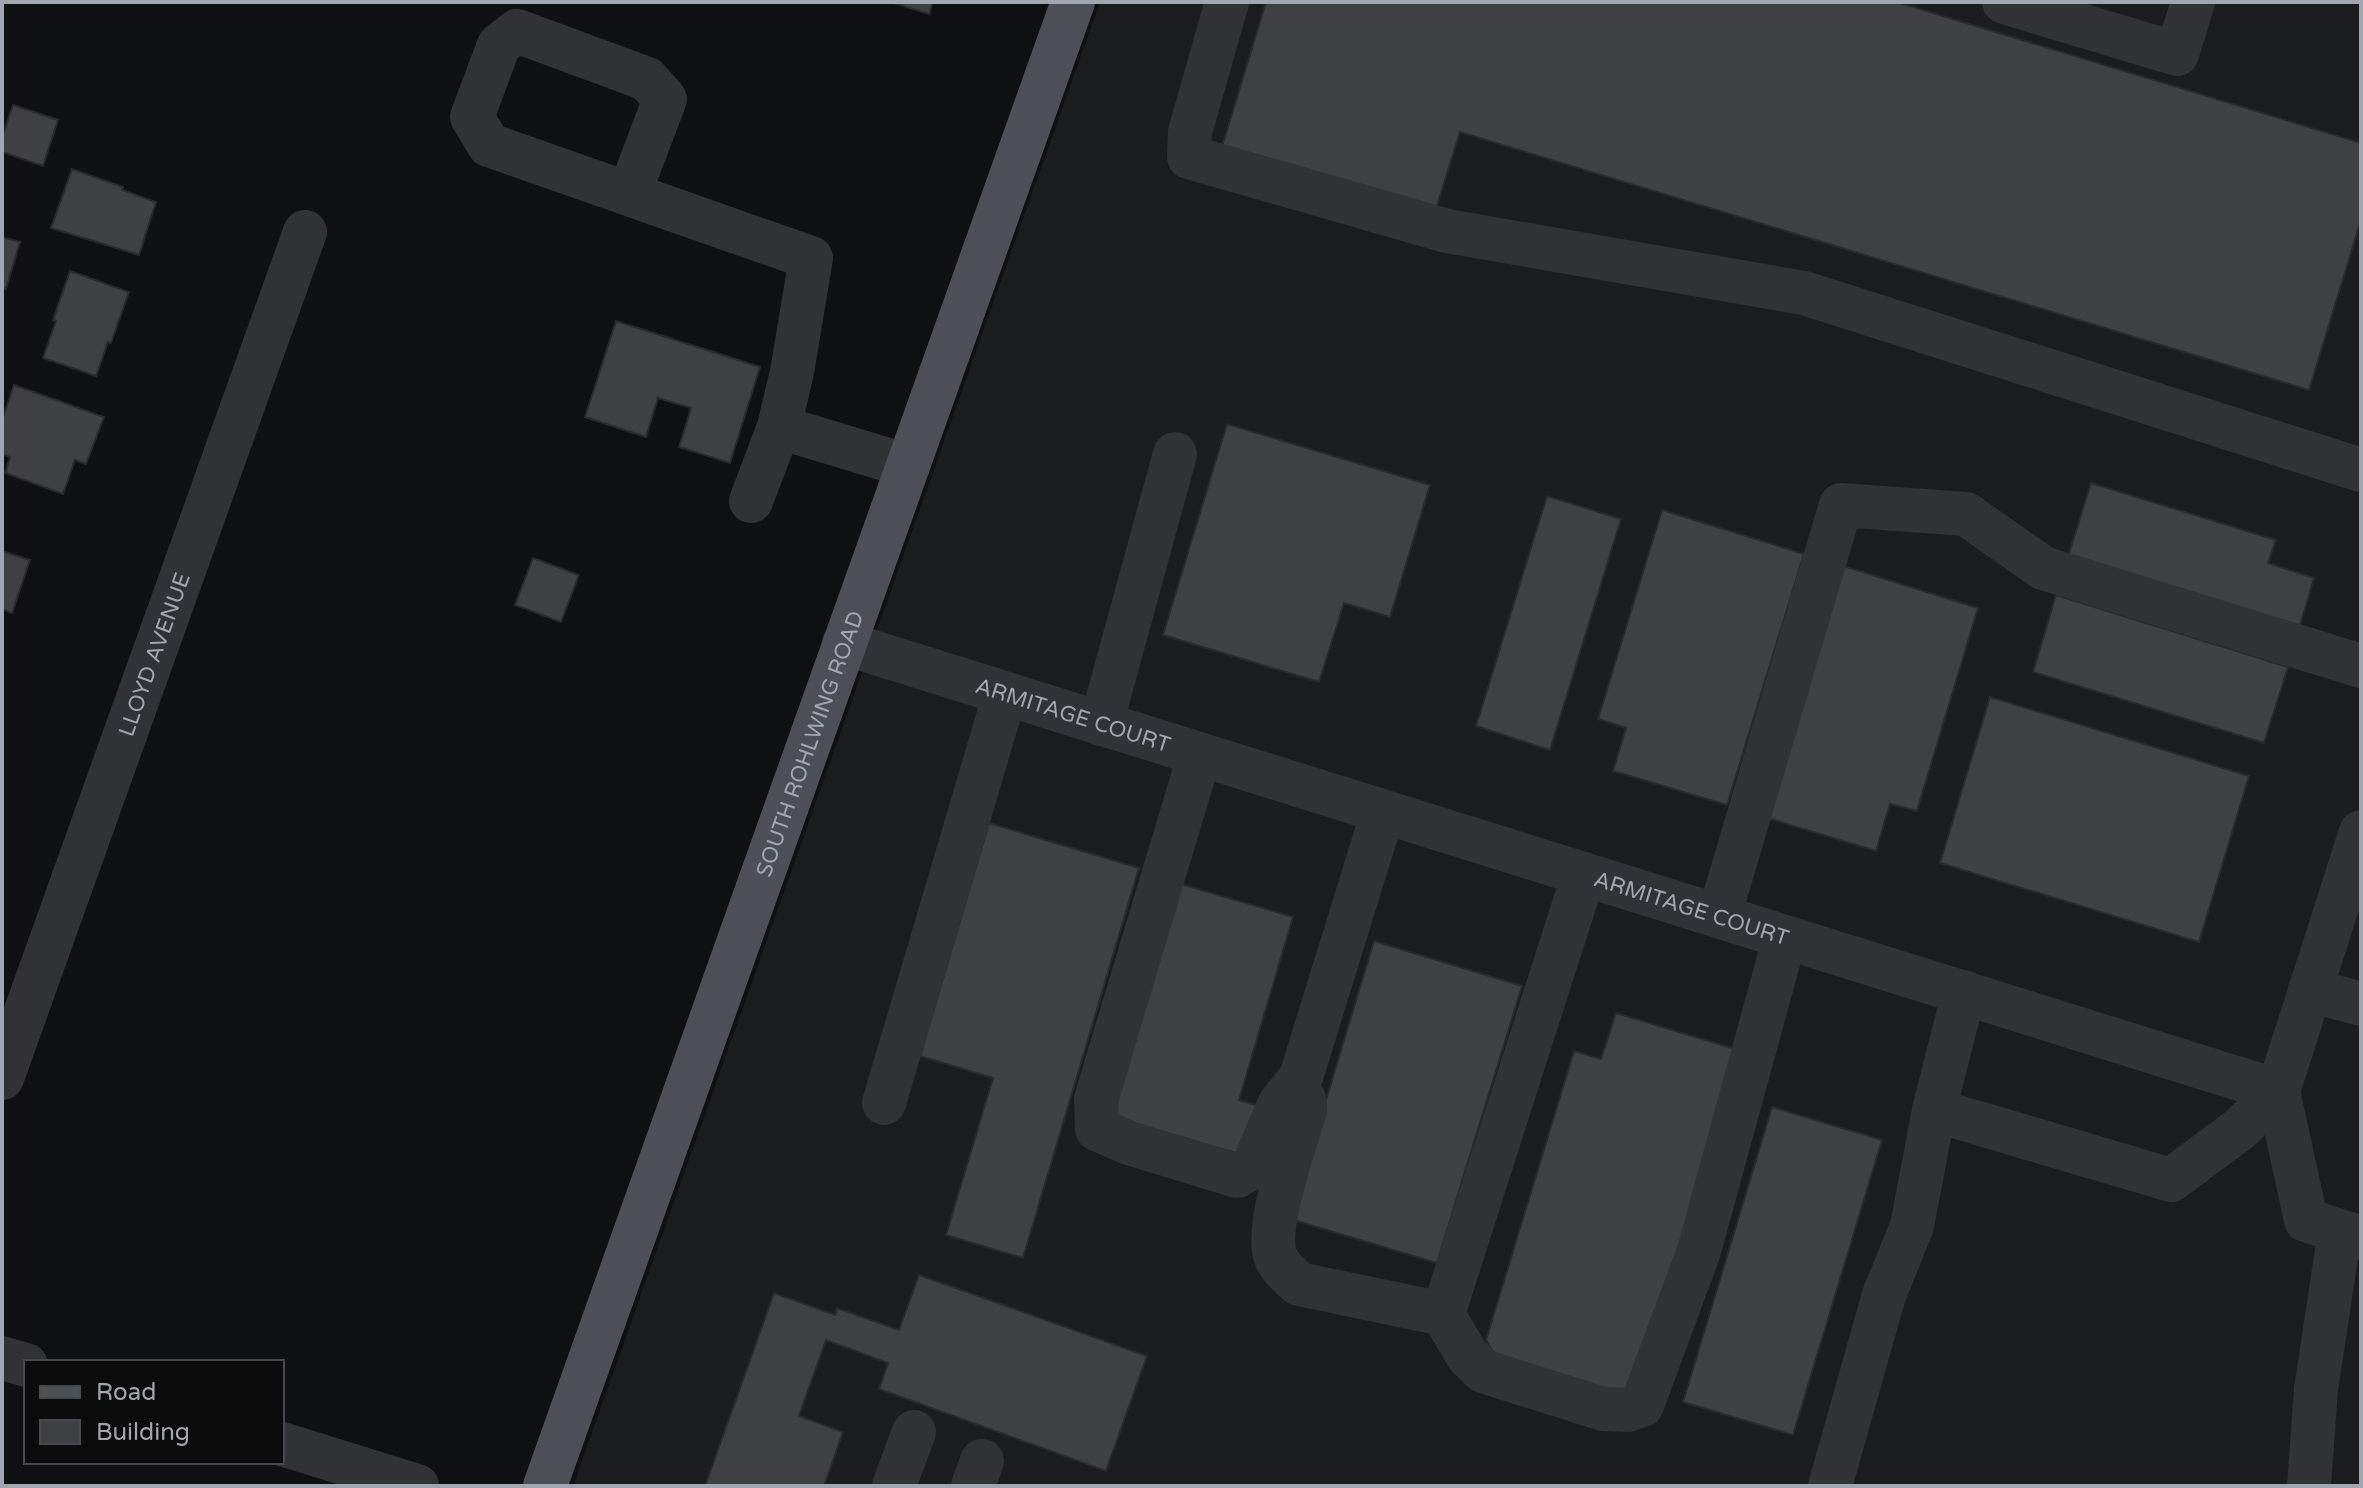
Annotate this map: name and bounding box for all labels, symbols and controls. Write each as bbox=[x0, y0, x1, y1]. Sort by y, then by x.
street label: LLOYD AVENUE bbox=[113, 569, 196, 740]
street label: SOUTH ROHLWING ROAD bbox=[751, 607, 869, 880]
street label: ARMITAGE COURT bbox=[972, 673, 1174, 758]
street label: ARMITAGE COURT bbox=[1591, 866, 1792, 952]
legend bbox=[24, 1360, 284, 1464]
text: Road bbox=[96, 1378, 156, 1407]
text: Building bbox=[96, 1418, 190, 1447]

